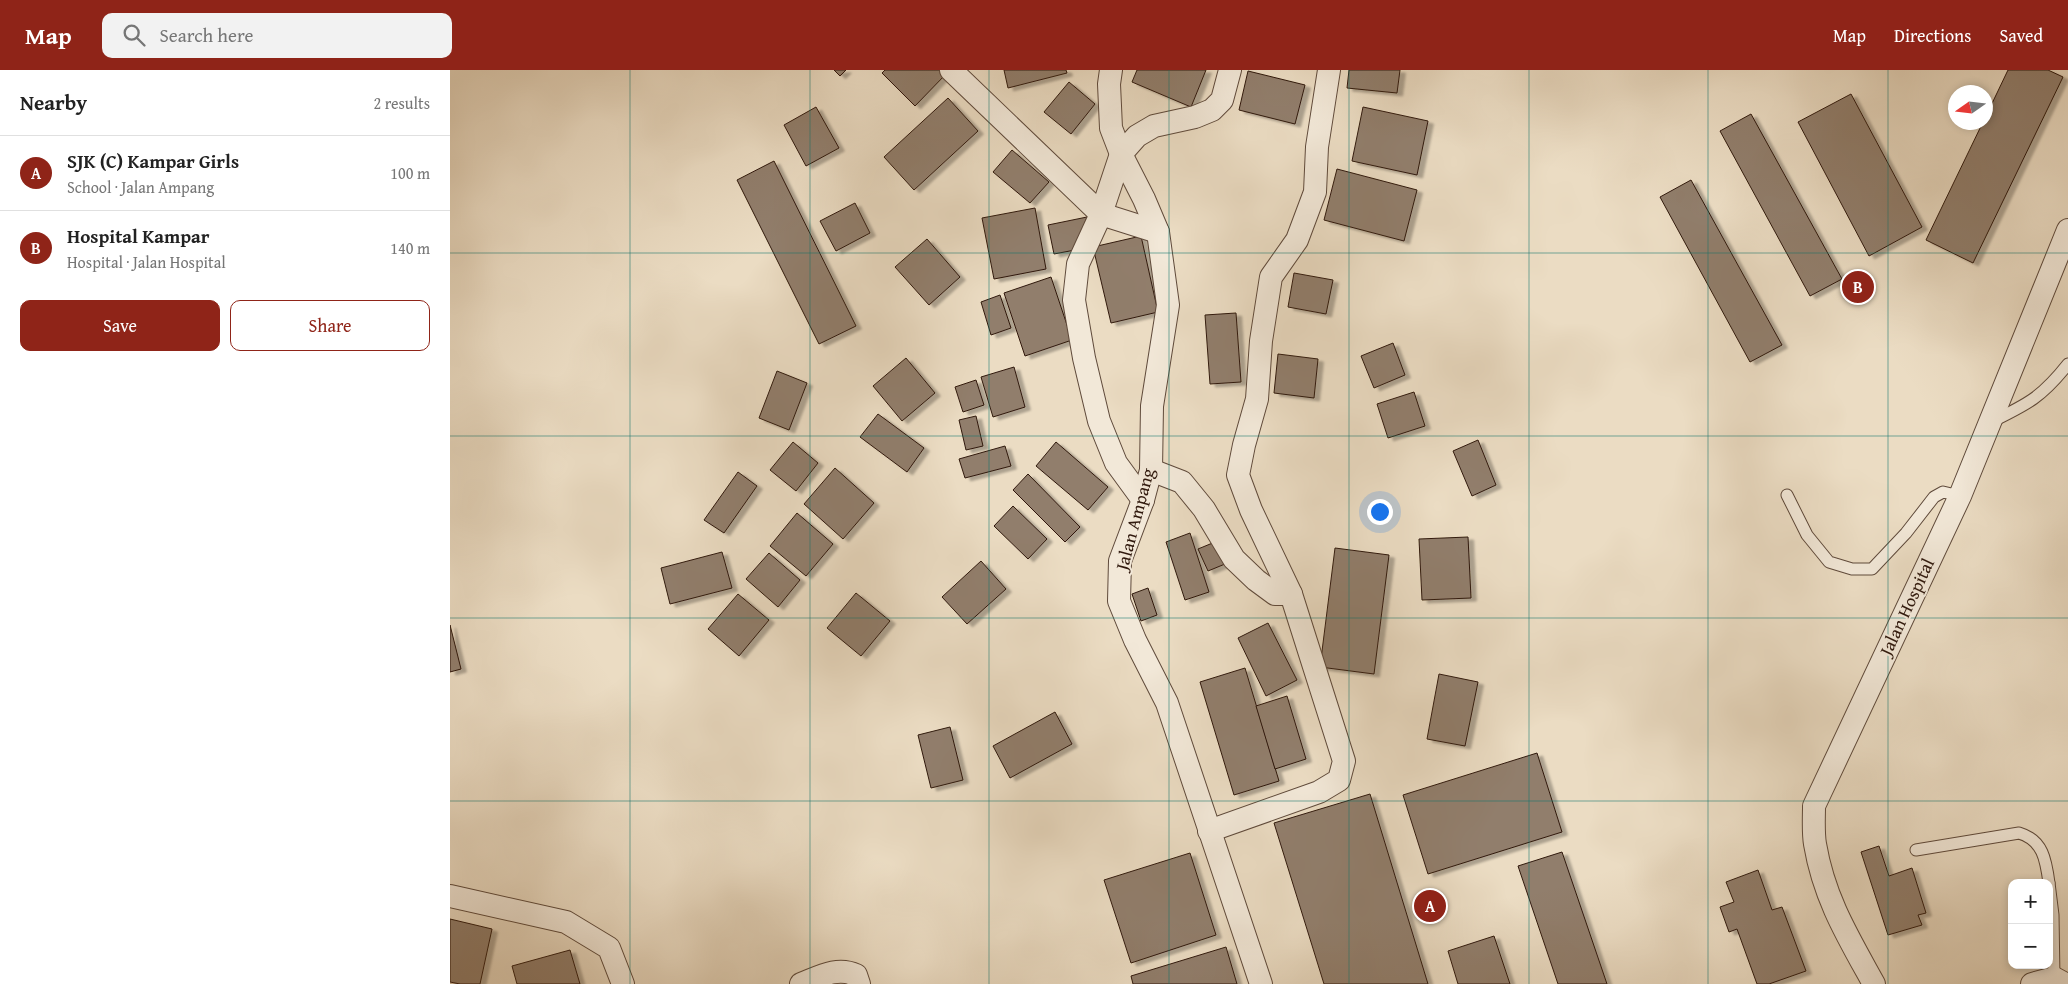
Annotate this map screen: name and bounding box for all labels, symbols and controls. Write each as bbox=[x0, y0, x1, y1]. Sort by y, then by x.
search box bbox=[102, 13, 452, 58]
text: Map bbox=[25, 18, 72, 53]
icon: search bbox=[120, 21, 148, 49]
text: Search here bbox=[160, 21, 253, 49]
text: Map bbox=[1833, 22, 1866, 49]
text: Directions bbox=[1894, 22, 1971, 49]
text: Saved bbox=[1999, 22, 2043, 49]
north arrow bbox=[1948, 85, 1993, 130]
text: Nearby bbox=[20, 87, 87, 118]
text: 2 results bbox=[373, 91, 430, 115]
text: SJK (C) Kampar Girls bbox=[67, 147, 239, 175]
text: A bbox=[31, 161, 41, 185]
text: 100 m bbox=[390, 161, 430, 185]
text: School · Jalan Ampang bbox=[67, 175, 214, 199]
text: Hospital Kampar bbox=[67, 222, 209, 250]
text: B bbox=[31, 236, 41, 260]
text: 140 m bbox=[390, 236, 430, 260]
text: Hospital · Jalan Hospital bbox=[67, 250, 226, 274]
pin: B bbox=[1842, 268, 1874, 306]
button: Save bbox=[20, 300, 220, 351]
button: Share bbox=[230, 300, 430, 351]
street label: Jalan Ampang bbox=[1107, 465, 1161, 575]
your location bbox=[1367, 499, 1393, 525]
street label: Jalan Hospital bbox=[1871, 554, 1941, 662]
map controls bbox=[2008, 879, 2053, 969]
button: + bbox=[2008, 879, 2053, 924]
pin: A bbox=[1414, 887, 1446, 925]
button: − bbox=[2008, 924, 2053, 969]

